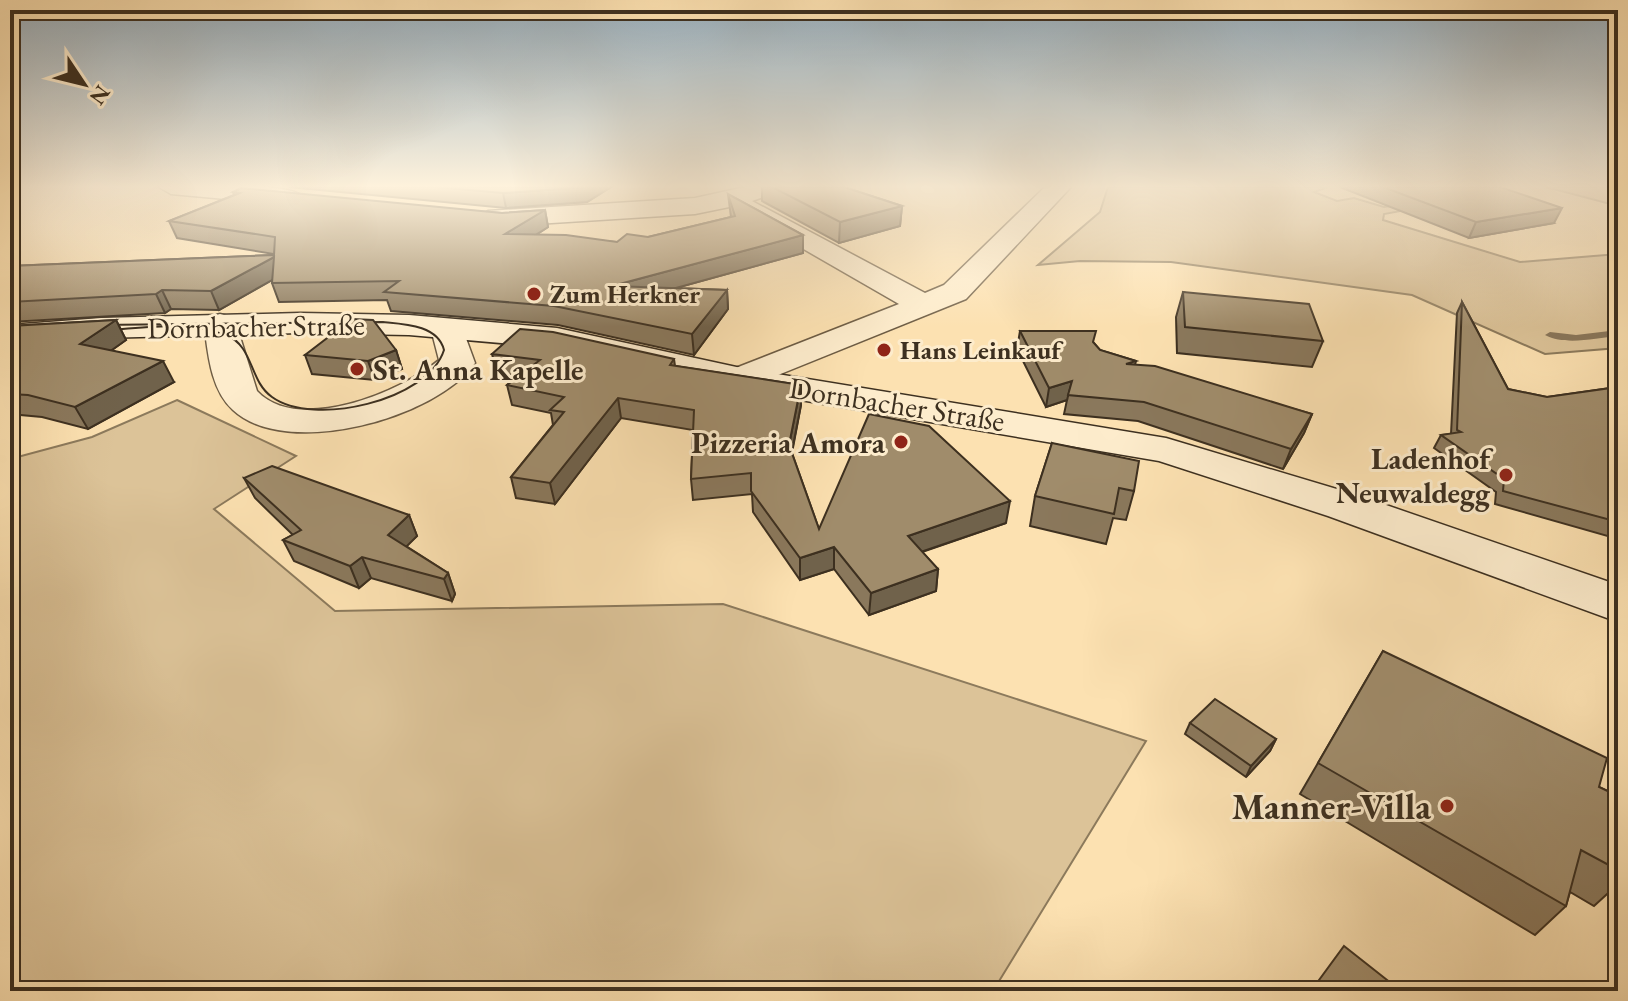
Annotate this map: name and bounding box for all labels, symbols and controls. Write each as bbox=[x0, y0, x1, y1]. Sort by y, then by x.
north arrow bbox=[44, 44, 124, 124]
text: N bbox=[83, 80, 117, 111]
place label: Zum Herkner bbox=[550, 277, 700, 311]
marker: Zum Herkner bbox=[525, 285, 543, 303]
street label: Dornbacher Straße bbox=[147, 305, 365, 347]
place label: Hans Leinkauf bbox=[900, 333, 1064, 367]
marker: Hans Leinkauf bbox=[875, 341, 893, 359]
place label: St. Anna Kapelle bbox=[373, 350, 584, 389]
marker: St. Anna Kapelle bbox=[348, 360, 366, 378]
street label: Dornbacher Straße bbox=[786, 368, 1008, 440]
place label: Pizzeria Amora bbox=[691, 423, 886, 462]
marker: Pizzeria Amora bbox=[892, 433, 910, 451]
place label: Ladenhof Neuwaldegg bbox=[1336, 439, 1494, 512]
marker: Ladenhof Neuwaldegg bbox=[1497, 466, 1515, 484]
place label: Manner-Villa bbox=[1232, 783, 1431, 830]
marker: Manner-Villa bbox=[1438, 797, 1456, 815]

